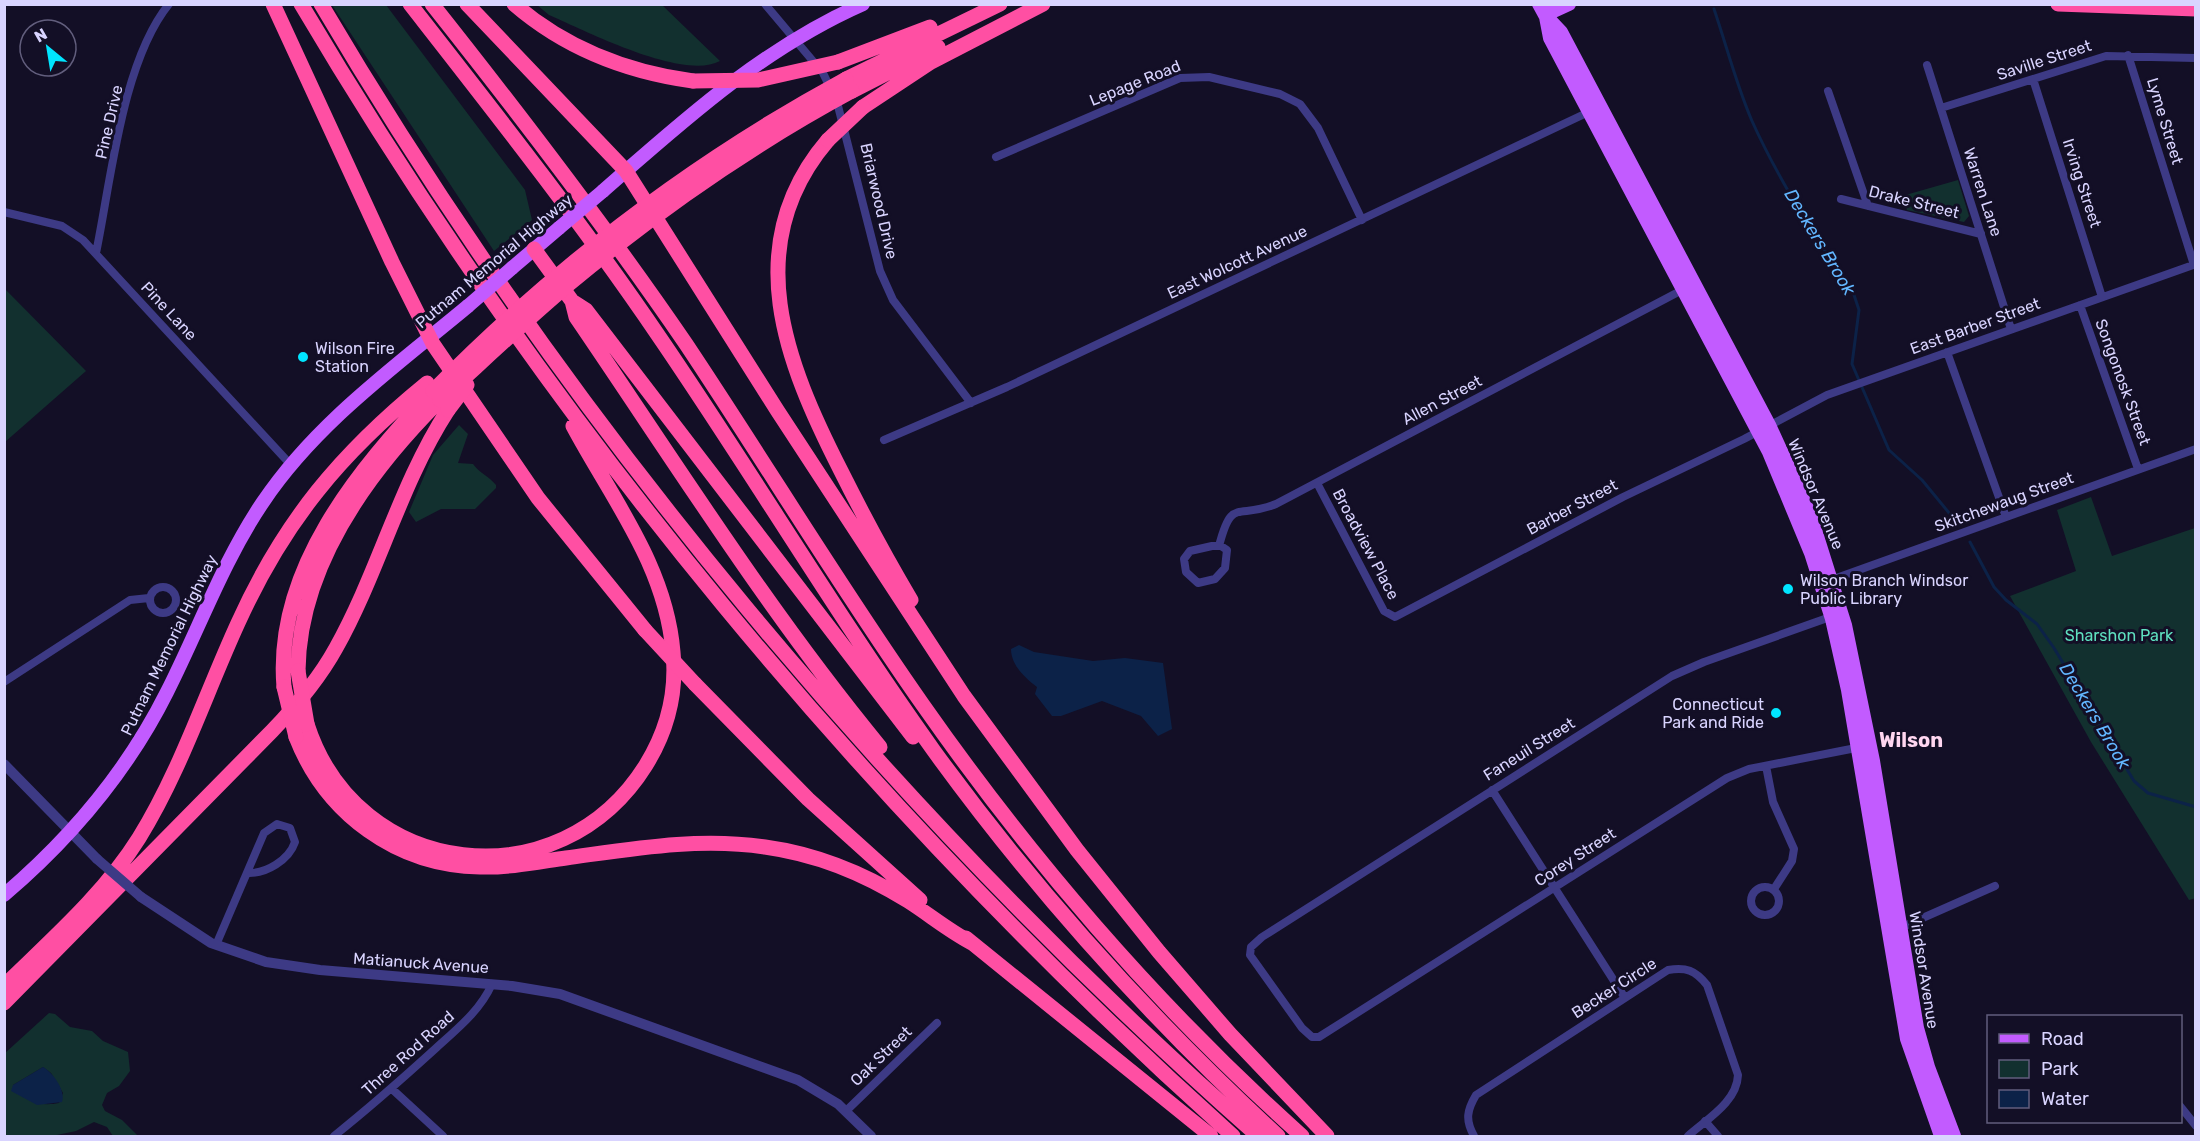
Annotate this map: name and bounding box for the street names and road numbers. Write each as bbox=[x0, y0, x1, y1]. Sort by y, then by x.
street label: Saville Street bbox=[1994, 36, 2094, 84]
street label: Lepage Road bbox=[1087, 56, 1183, 110]
street label: Lyme Street bbox=[2143, 75, 2187, 167]
street label: Pine Drive bbox=[91, 83, 127, 161]
street label: Irving Street bbox=[2059, 136, 2105, 230]
street label: Briarwood Drive bbox=[856, 141, 902, 261]
street label: Warren Lane bbox=[1960, 145, 2006, 239]
street label: Drake Street bbox=[1867, 182, 1961, 222]
street label: Putnam Memorial Highway bbox=[412, 190, 576, 332]
street label: East Wolcott Avenue bbox=[1164, 221, 1310, 303]
street label: Pine Lane bbox=[137, 278, 201, 344]
street label: East Barber Street bbox=[1907, 294, 2043, 358]
street label: Songonosk Street bbox=[2091, 316, 2155, 448]
street label: Allen Street bbox=[1399, 371, 1485, 429]
street label: Windsor Avenue bbox=[1784, 436, 1848, 552]
street label: Skitchewaug Street bbox=[1932, 468, 2076, 536]
street label: Barber Street bbox=[1523, 475, 1621, 539]
street label: Broadview Place bbox=[1329, 485, 1403, 603]
street label: Putnam Memorial Highway bbox=[117, 551, 221, 739]
street label: Faneuil Street bbox=[1480, 713, 1578, 785]
street label: Corey Street bbox=[1531, 824, 1619, 890]
street label: Windsor Avenue bbox=[1905, 910, 1943, 1030]
street label: Matianuck Avenue bbox=[352, 949, 490, 977]
street label: Becker Circle bbox=[1568, 954, 1660, 1022]
street label: Three Rod Road bbox=[358, 1007, 458, 1099]
street label: Oak Street bbox=[846, 1022, 916, 1090]

